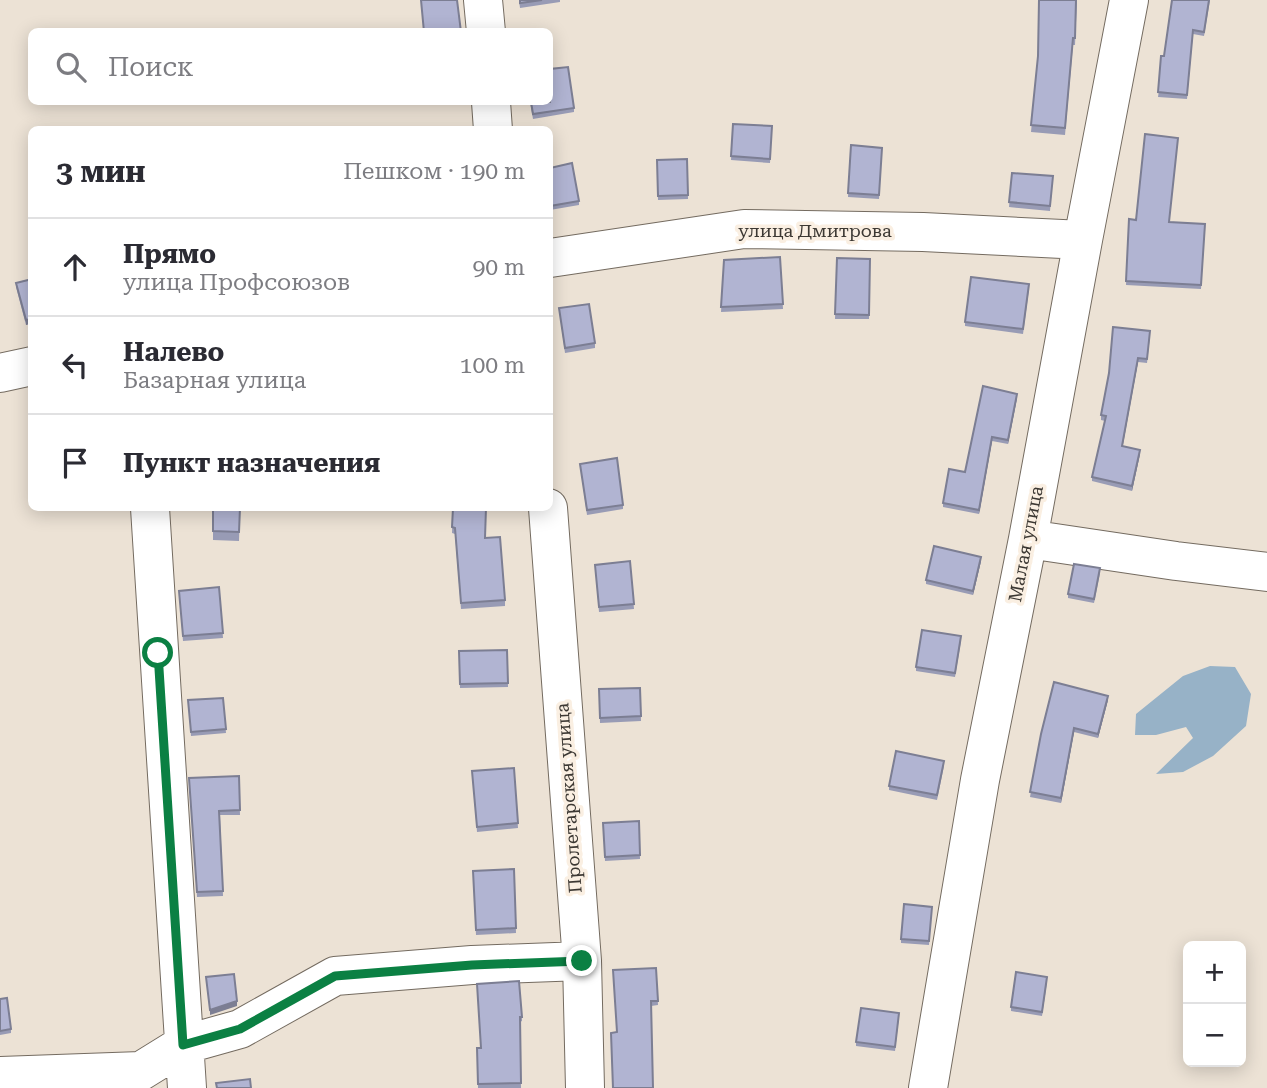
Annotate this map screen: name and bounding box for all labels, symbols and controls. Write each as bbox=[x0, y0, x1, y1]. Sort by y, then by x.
search box bbox=[28, 28, 553, 105]
icon: search bbox=[52, 48, 90, 86]
text: Поиск bbox=[108, 52, 194, 82]
text: 3 мин bbox=[56, 154, 146, 189]
text: Пешком · 190 m bbox=[343, 158, 525, 185]
street label: улица Дмитрова bbox=[738, 220, 892, 241]
text: Прямо bbox=[123, 239, 216, 269]
icon: ahead bbox=[56, 248, 94, 286]
text: 90 m bbox=[472, 254, 525, 281]
text: улица Профсоюзов bbox=[123, 269, 350, 296]
text: Налево bbox=[123, 337, 224, 367]
icon: left bbox=[56, 346, 94, 384]
text: 100 m bbox=[460, 352, 525, 379]
text: Базарная улица bbox=[123, 367, 306, 394]
icon: arrive bbox=[56, 444, 94, 482]
text: Пункт назначения bbox=[123, 448, 380, 478]
street label: Малая улица bbox=[1004, 484, 1047, 604]
route start bbox=[142, 637, 173, 668]
street label: Пролетарская улица bbox=[551, 702, 586, 894]
map controls bbox=[1183, 941, 1246, 1067]
button: + bbox=[1183, 941, 1246, 1004]
route end bbox=[566, 945, 597, 976]
button: − bbox=[1183, 1004, 1246, 1067]

